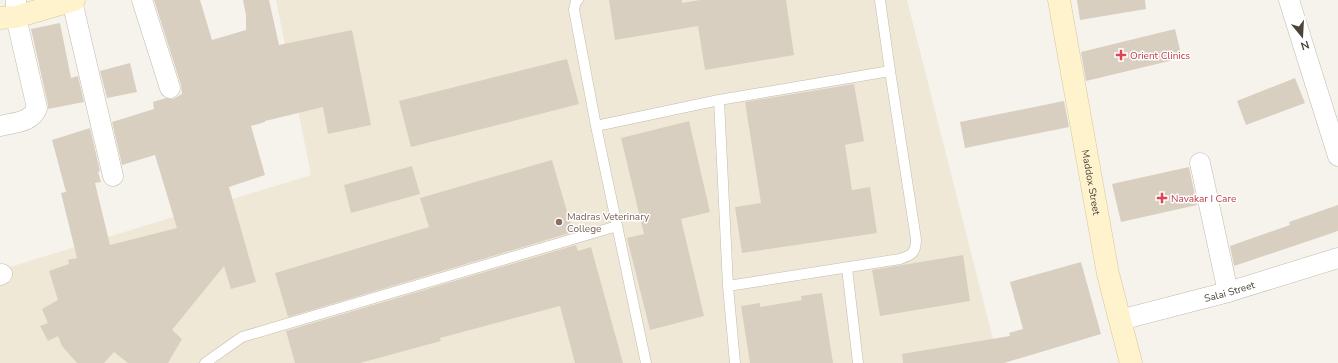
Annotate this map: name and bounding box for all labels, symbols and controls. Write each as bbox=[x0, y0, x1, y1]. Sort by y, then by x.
north arrow bbox=[1282, 16, 1322, 56]
text: N bbox=[1299, 37, 1311, 53]
marker: Orient Clinics bbox=[1115, 49, 1127, 61]
place label: Orient Clinics bbox=[1130, 49, 1190, 63]
street label: Maddox Street bbox=[1078, 148, 1103, 217]
marker: Navakar I Care bbox=[1156, 192, 1168, 204]
place label: Navakar I Care bbox=[1171, 192, 1236, 206]
place label: Madras Veterinary College bbox=[567, 210, 650, 236]
marker: Madras Veterinary College bbox=[554, 217, 564, 227]
street label: Salai Street bbox=[1203, 278, 1257, 306]

